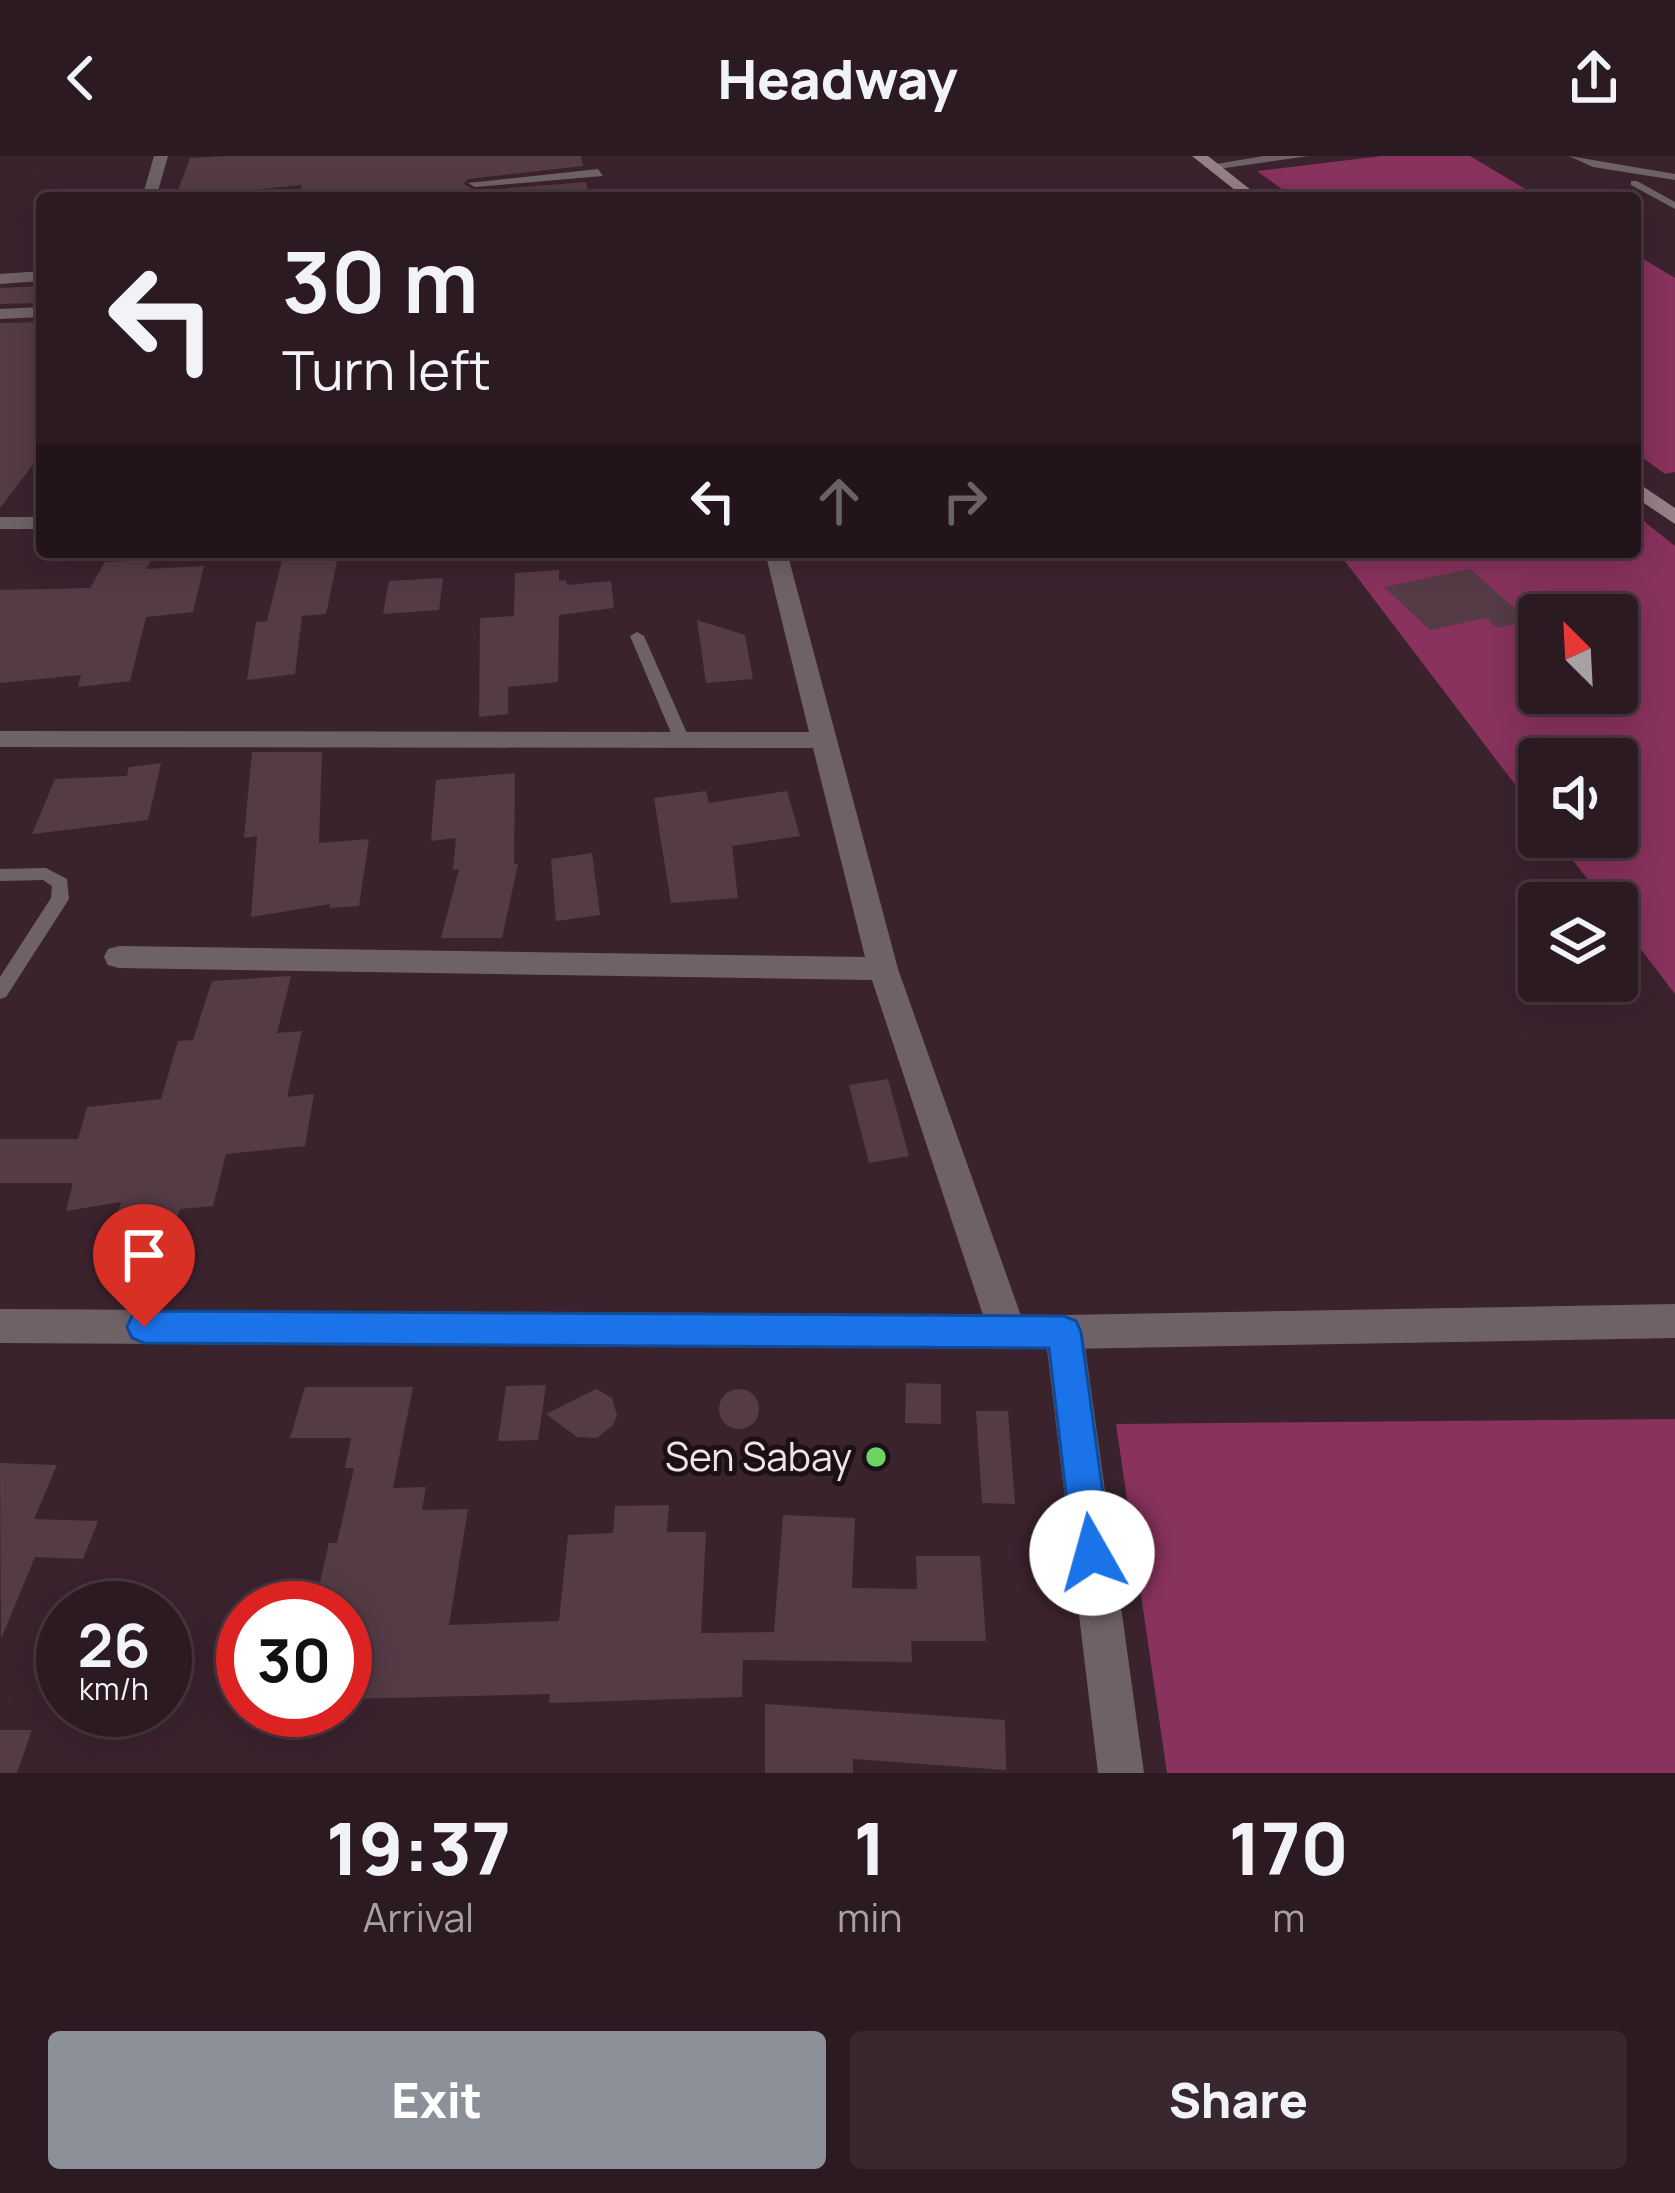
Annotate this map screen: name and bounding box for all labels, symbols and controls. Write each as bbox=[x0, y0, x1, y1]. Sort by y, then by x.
text: Headway bbox=[717, 41, 958, 115]
icon: back bbox=[48, 45, 114, 111]
icon: share bbox=[1561, 45, 1627, 111]
text: 30 m bbox=[282, 223, 478, 338]
icon: left bbox=[84, 240, 240, 396]
text: Turn left bbox=[282, 332, 491, 406]
icon: left bbox=[680, 468, 746, 534]
icon: ahead bbox=[806, 468, 872, 534]
icon: right bbox=[932, 468, 998, 534]
north arrow bbox=[1518, 594, 1638, 714]
map controls bbox=[1518, 594, 1638, 1002]
button: sound bbox=[1518, 738, 1638, 858]
button: layers bbox=[1518, 882, 1638, 1002]
pin bbox=[93, 1204, 195, 1327]
icon: arrive bbox=[111, 1222, 177, 1288]
place label: Sen Sabay bbox=[665, 1429, 852, 1483]
marker: Sen Sabay bbox=[863, 1444, 889, 1470]
position arrow bbox=[1029, 1490, 1155, 1616]
speed limit sign: 30 bbox=[216, 1581, 372, 1737]
text: 26 bbox=[77, 1603, 151, 1685]
text: km/h bbox=[79, 1668, 149, 1709]
text: 19:37 bbox=[326, 1798, 511, 1897]
text: 1 bbox=[853, 1798, 886, 1897]
text: 170 bbox=[1229, 1798, 1349, 1897]
text: Arrival bbox=[363, 1890, 474, 1944]
text: min bbox=[837, 1890, 902, 1944]
text: m bbox=[1272, 1890, 1305, 1944]
button: Exit bbox=[48, 2031, 826, 2169]
button: Share bbox=[850, 2031, 1627, 2169]

